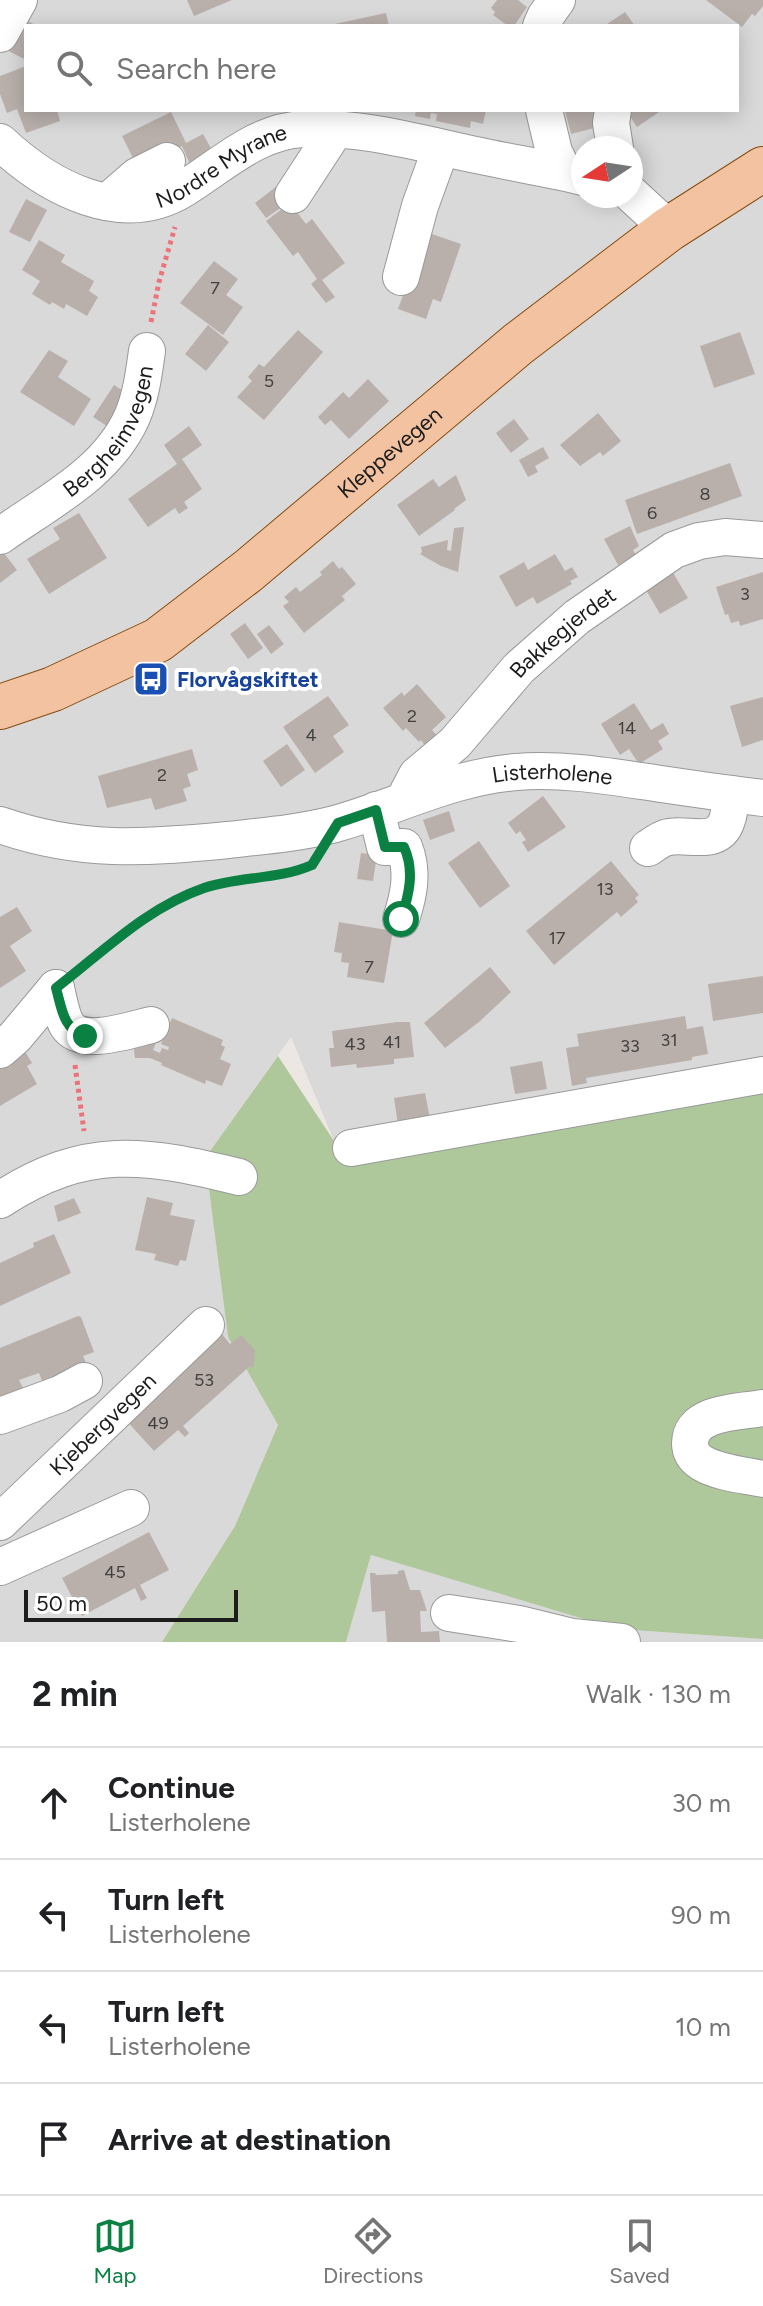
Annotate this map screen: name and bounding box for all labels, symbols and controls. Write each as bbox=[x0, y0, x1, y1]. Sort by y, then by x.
search box bbox=[24, 24, 739, 112]
icon: search bbox=[52, 46, 96, 90]
text: Search here bbox=[116, 50, 276, 87]
street label: Nordre Myrane bbox=[152, 118, 290, 214]
north arrow bbox=[571, 136, 643, 208]
house number: 7 bbox=[210, 277, 220, 299]
street label: Bergheimvegen bbox=[57, 364, 158, 503]
house number: 5 bbox=[264, 370, 274, 392]
street label: Kleppevegen bbox=[332, 400, 447, 504]
house number: 8 bbox=[699, 483, 711, 505]
house number: 6 bbox=[647, 502, 657, 524]
street label: Bakkegjerdet bbox=[503, 581, 621, 683]
house number: 3 bbox=[740, 583, 750, 605]
bus stop icon: Florvågskiftet bbox=[132, 660, 170, 698]
place label: Florvågskiftet bbox=[177, 666, 319, 693]
house number: 2 bbox=[407, 705, 417, 727]
house number: 14 bbox=[618, 717, 636, 739]
house number: 4 bbox=[305, 724, 317, 746]
street label: Listerholene bbox=[490, 757, 614, 790]
house number: 2 bbox=[157, 764, 167, 786]
house number: 13 bbox=[596, 878, 614, 900]
route start bbox=[383, 901, 419, 937]
house number: 17 bbox=[548, 927, 566, 949]
house number: 7 bbox=[364, 956, 374, 978]
route end bbox=[67, 1018, 103, 1054]
house number: 31 bbox=[660, 1029, 678, 1051]
house number: 41 bbox=[383, 1031, 401, 1053]
house number: 43 bbox=[345, 1033, 365, 1055]
house number: 33 bbox=[620, 1035, 640, 1057]
street label: Kjebergvegen bbox=[44, 1367, 161, 1481]
house number: 53 bbox=[194, 1369, 214, 1391]
house number: 49 bbox=[147, 1412, 169, 1434]
house number: 45 bbox=[104, 1561, 126, 1583]
scale bar bbox=[24, 1586, 238, 1622]
text: 50 m bbox=[36, 1590, 87, 1617]
text: 2 min bbox=[32, 1674, 118, 1715]
text: Walk · 130 m bbox=[586, 1678, 731, 1710]
text: Continue bbox=[108, 1769, 235, 1806]
icon: ahead bbox=[32, 1781, 76, 1825]
text: 30 m bbox=[672, 1787, 731, 1819]
text: Listerholene bbox=[108, 1806, 251, 1838]
text: Turn left bbox=[108, 1881, 225, 1918]
icon: left bbox=[32, 1893, 76, 1937]
text: 90 m bbox=[671, 1899, 731, 1931]
text: Listerholene bbox=[108, 1918, 251, 1950]
text: Turn left bbox=[108, 1993, 225, 2030]
icon: left bbox=[32, 2005, 76, 2049]
text: 10 m bbox=[675, 2011, 731, 2043]
text: Listerholene bbox=[108, 2030, 251, 2062]
icon: arrive bbox=[32, 2117, 76, 2161]
text: Arrive at destination bbox=[108, 2121, 391, 2158]
tab: Map bbox=[93, 2214, 137, 2289]
tab: Directions bbox=[323, 2214, 423, 2289]
tab: Saved bbox=[609, 2214, 670, 2289]

